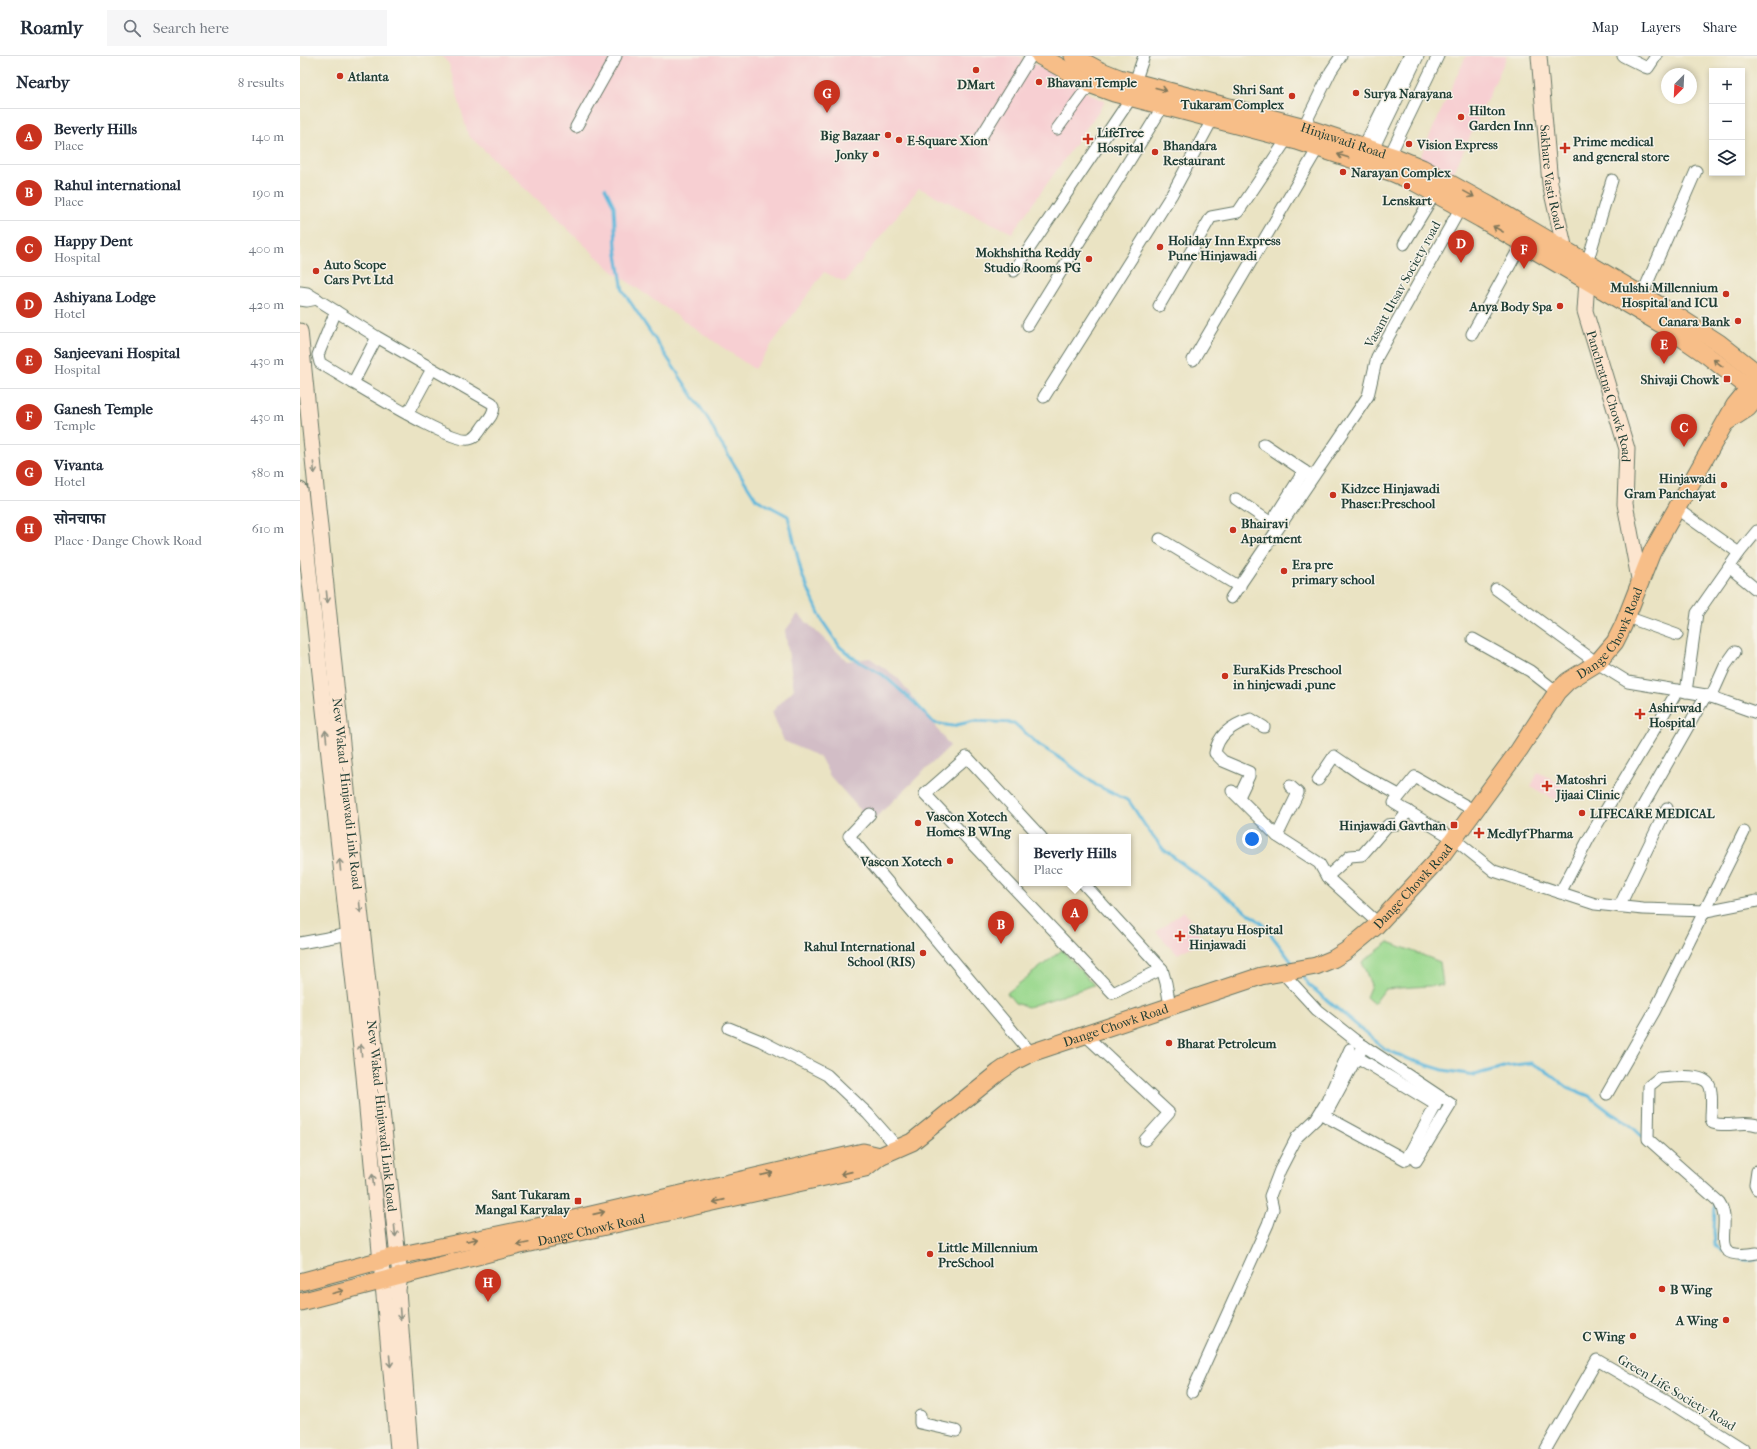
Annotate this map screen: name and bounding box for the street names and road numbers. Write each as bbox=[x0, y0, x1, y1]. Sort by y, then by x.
street label: Hinjawadi Road bbox=[1299, 119, 1389, 162]
street label: Sakhare Vasti Road bbox=[1537, 124, 1567, 232]
street label: Vasant Utsav Society road bbox=[1361, 217, 1444, 351]
street label: Panchratna Chowk Road bbox=[1583, 328, 1634, 463]
street label: Dange Chowk Road bbox=[1574, 584, 1646, 682]
street label: New Wakad - Hinjawadi Link Road bbox=[329, 697, 365, 891]
street label: Dange Chowk Road bbox=[1370, 840, 1456, 932]
street label: Dange Chowk Road bbox=[1061, 1000, 1171, 1050]
street label: New Wakad - Hinjawadi Link Road bbox=[364, 1019, 400, 1213]
street label: Dange Chowk Road bbox=[536, 1210, 647, 1249]
street label: Green Life Society Road bbox=[1615, 1351, 1739, 1434]

